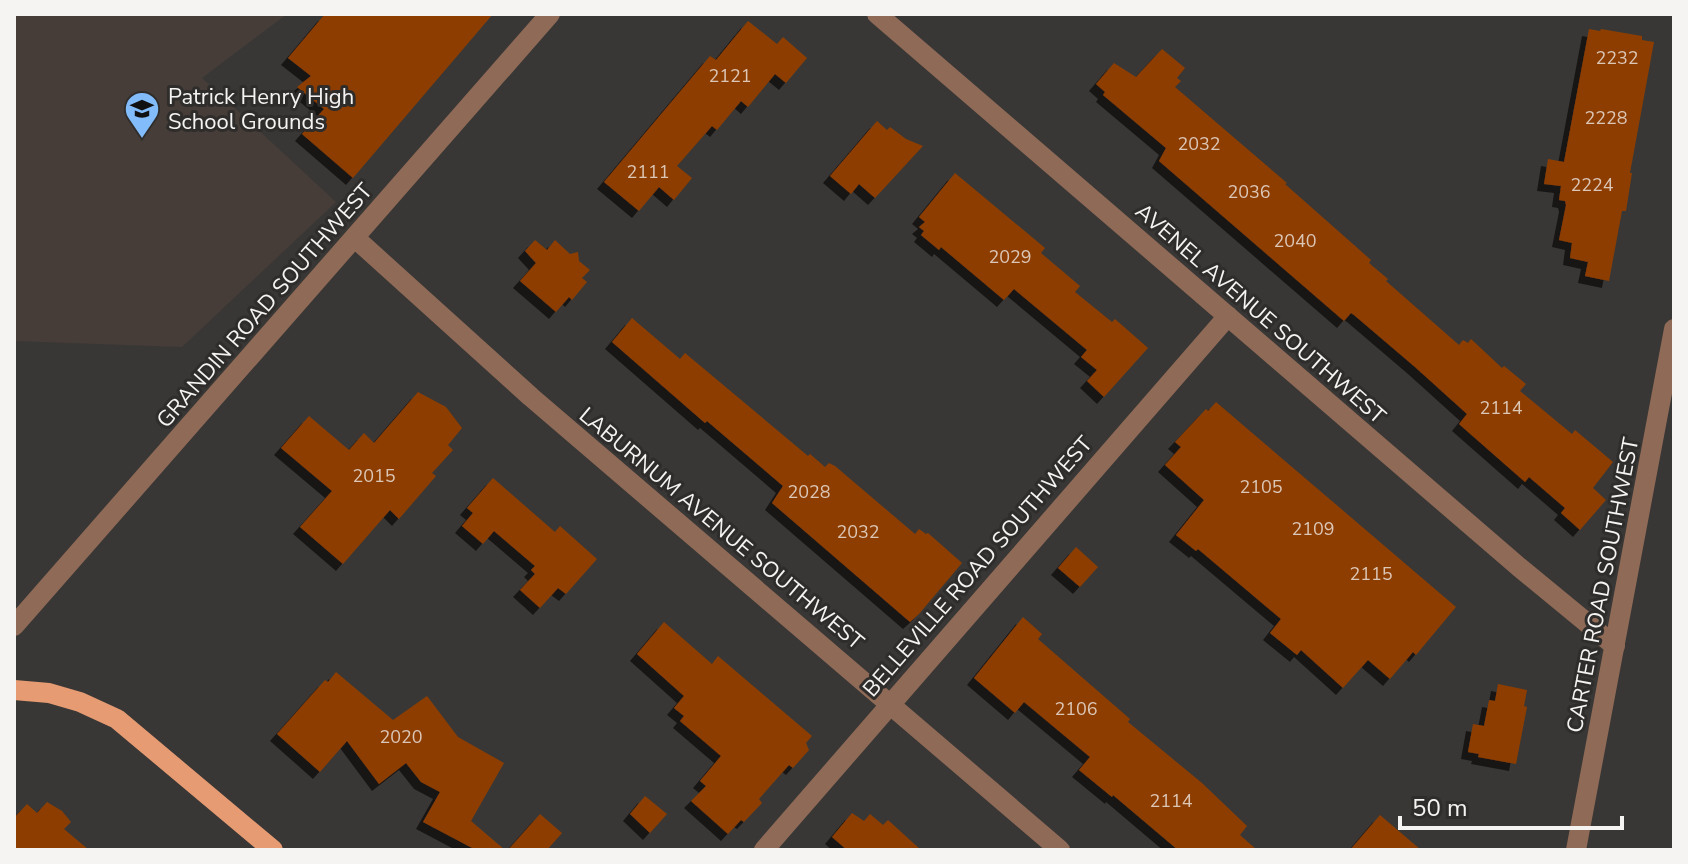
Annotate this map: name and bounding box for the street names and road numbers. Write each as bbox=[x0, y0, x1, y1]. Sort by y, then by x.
street label: GRANDIN ROAD SOUTHWEST bbox=[150, 176, 380, 435]
street label: AVENEL AVENUE SOUTHWEST bbox=[1129, 197, 1393, 431]
street label: LABURNUM AVENUE SOUTHWEST bbox=[573, 401, 871, 657]
street label: BELLEVILLE ROAD SOUTHWEST bbox=[856, 429, 1100, 703]
street label: CARTER ROAD SOUTHWEST bbox=[1560, 434, 1646, 735]

